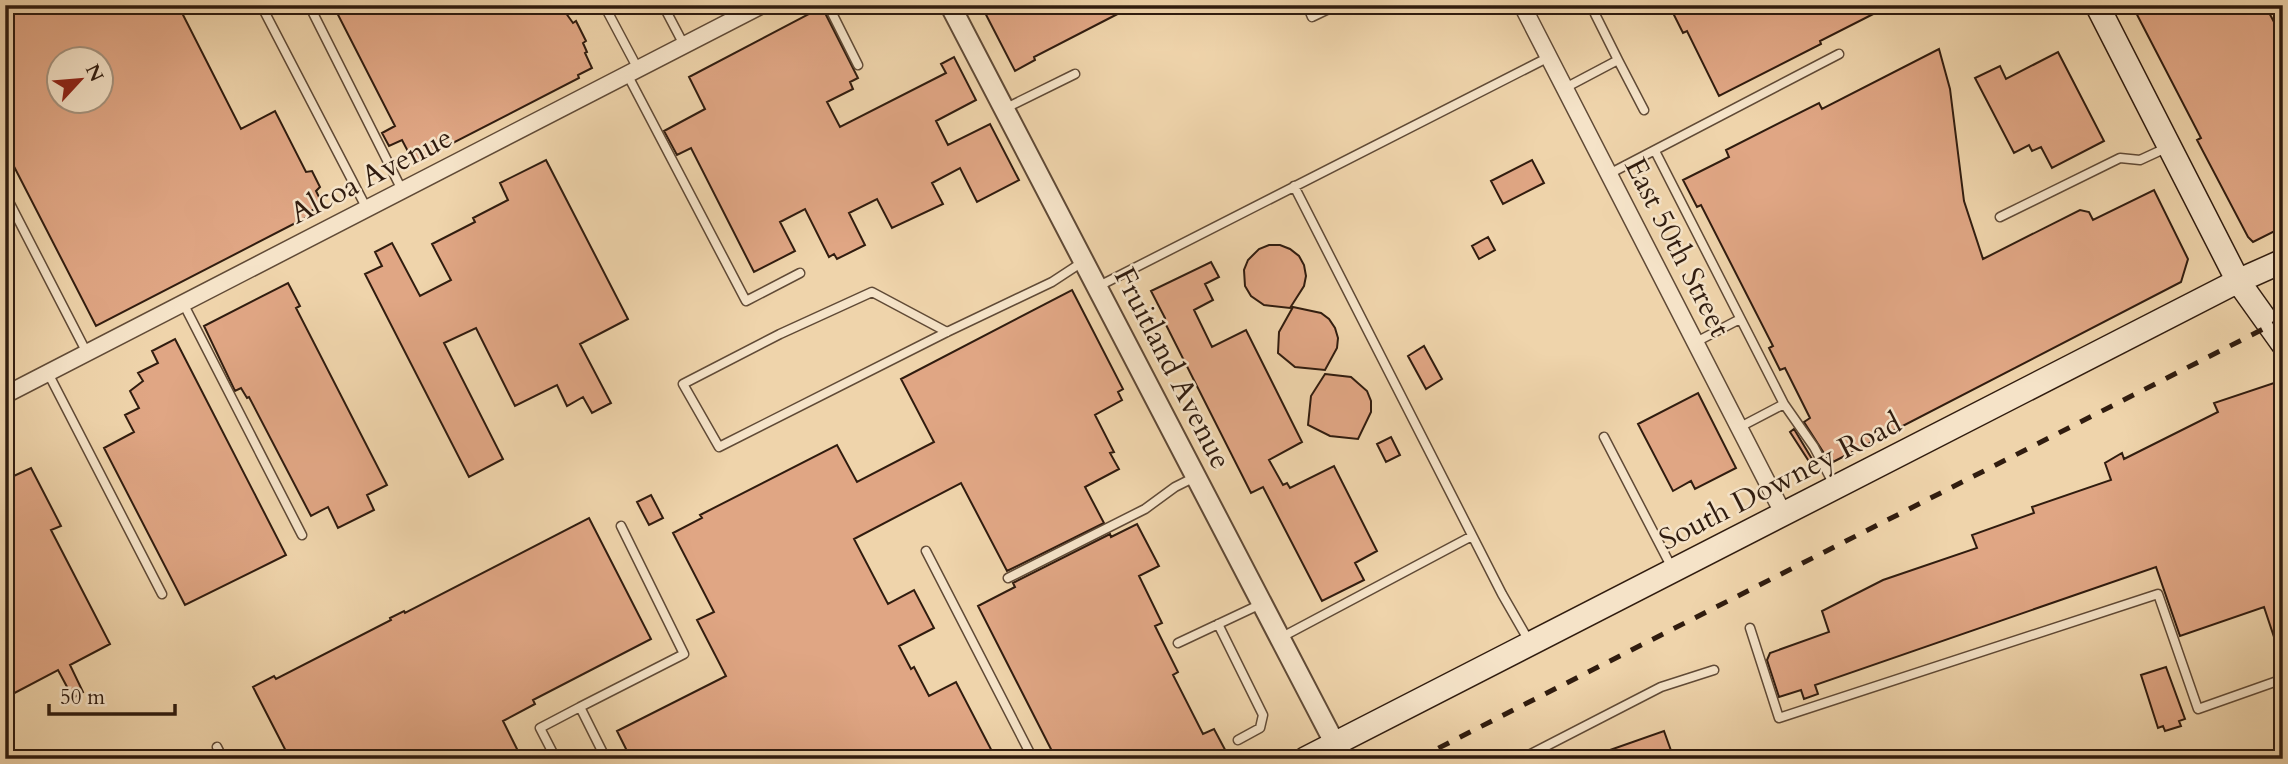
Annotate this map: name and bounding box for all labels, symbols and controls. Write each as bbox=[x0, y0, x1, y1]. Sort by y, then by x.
north arrow bbox=[46, 46, 116, 116]
text: N bbox=[79, 60, 110, 87]
street label: Alcoa Avenue bbox=[283, 117, 459, 234]
street label: East 50th Street bbox=[1615, 151, 1741, 344]
street label: Fruitland Avenue bbox=[1104, 260, 1241, 476]
street label: South Downey Road bbox=[1652, 403, 1908, 560]
scale bar bbox=[49, 673, 175, 717]
text: 50 m bbox=[60, 683, 105, 712]

